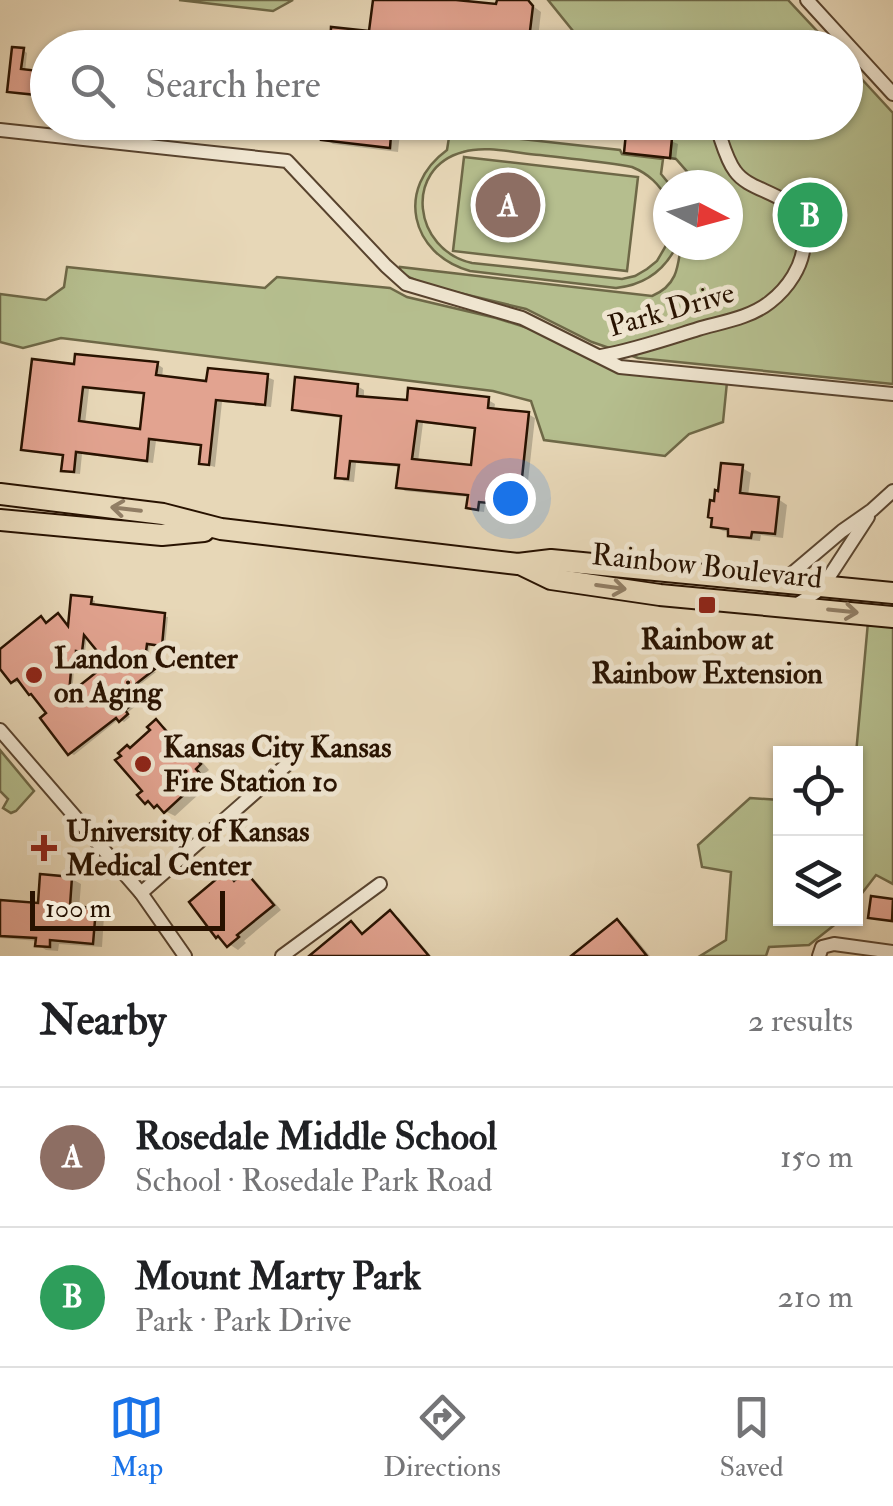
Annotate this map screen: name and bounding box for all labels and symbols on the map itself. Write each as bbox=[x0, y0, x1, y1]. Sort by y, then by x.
pin: A bbox=[476, 168, 540, 242]
north arrow bbox=[653, 170, 743, 260]
pin: B bbox=[778, 178, 842, 252]
street label: Park Drive bbox=[604, 274, 739, 345]
your location bbox=[485, 473, 536, 524]
one-way arrow bbox=[110, 499, 143, 518]
street label: Rainbow Boulevard bbox=[590, 536, 824, 597]
one-way arrow bbox=[595, 579, 627, 597]
marker: Rainbow at Rainbow Extension bbox=[696, 594, 718, 616]
one-way arrow bbox=[827, 602, 859, 621]
place label: Rainbow at Rainbow Extension bbox=[591, 621, 823, 692]
place label: Landon Center on Aging bbox=[54, 640, 239, 711]
marker: Landon Center on Aging bbox=[23, 664, 45, 686]
place label: Kansas City Kansas Fire Station 10 bbox=[163, 729, 391, 800]
marker: Kansas City Kansas Fire Station 10 bbox=[132, 753, 154, 775]
place label: University of Kansas Medical Center bbox=[65, 813, 310, 884]
marker: University of Kansas Medical Center bbox=[31, 835, 57, 861]
scale bar bbox=[30, 886, 225, 930]

